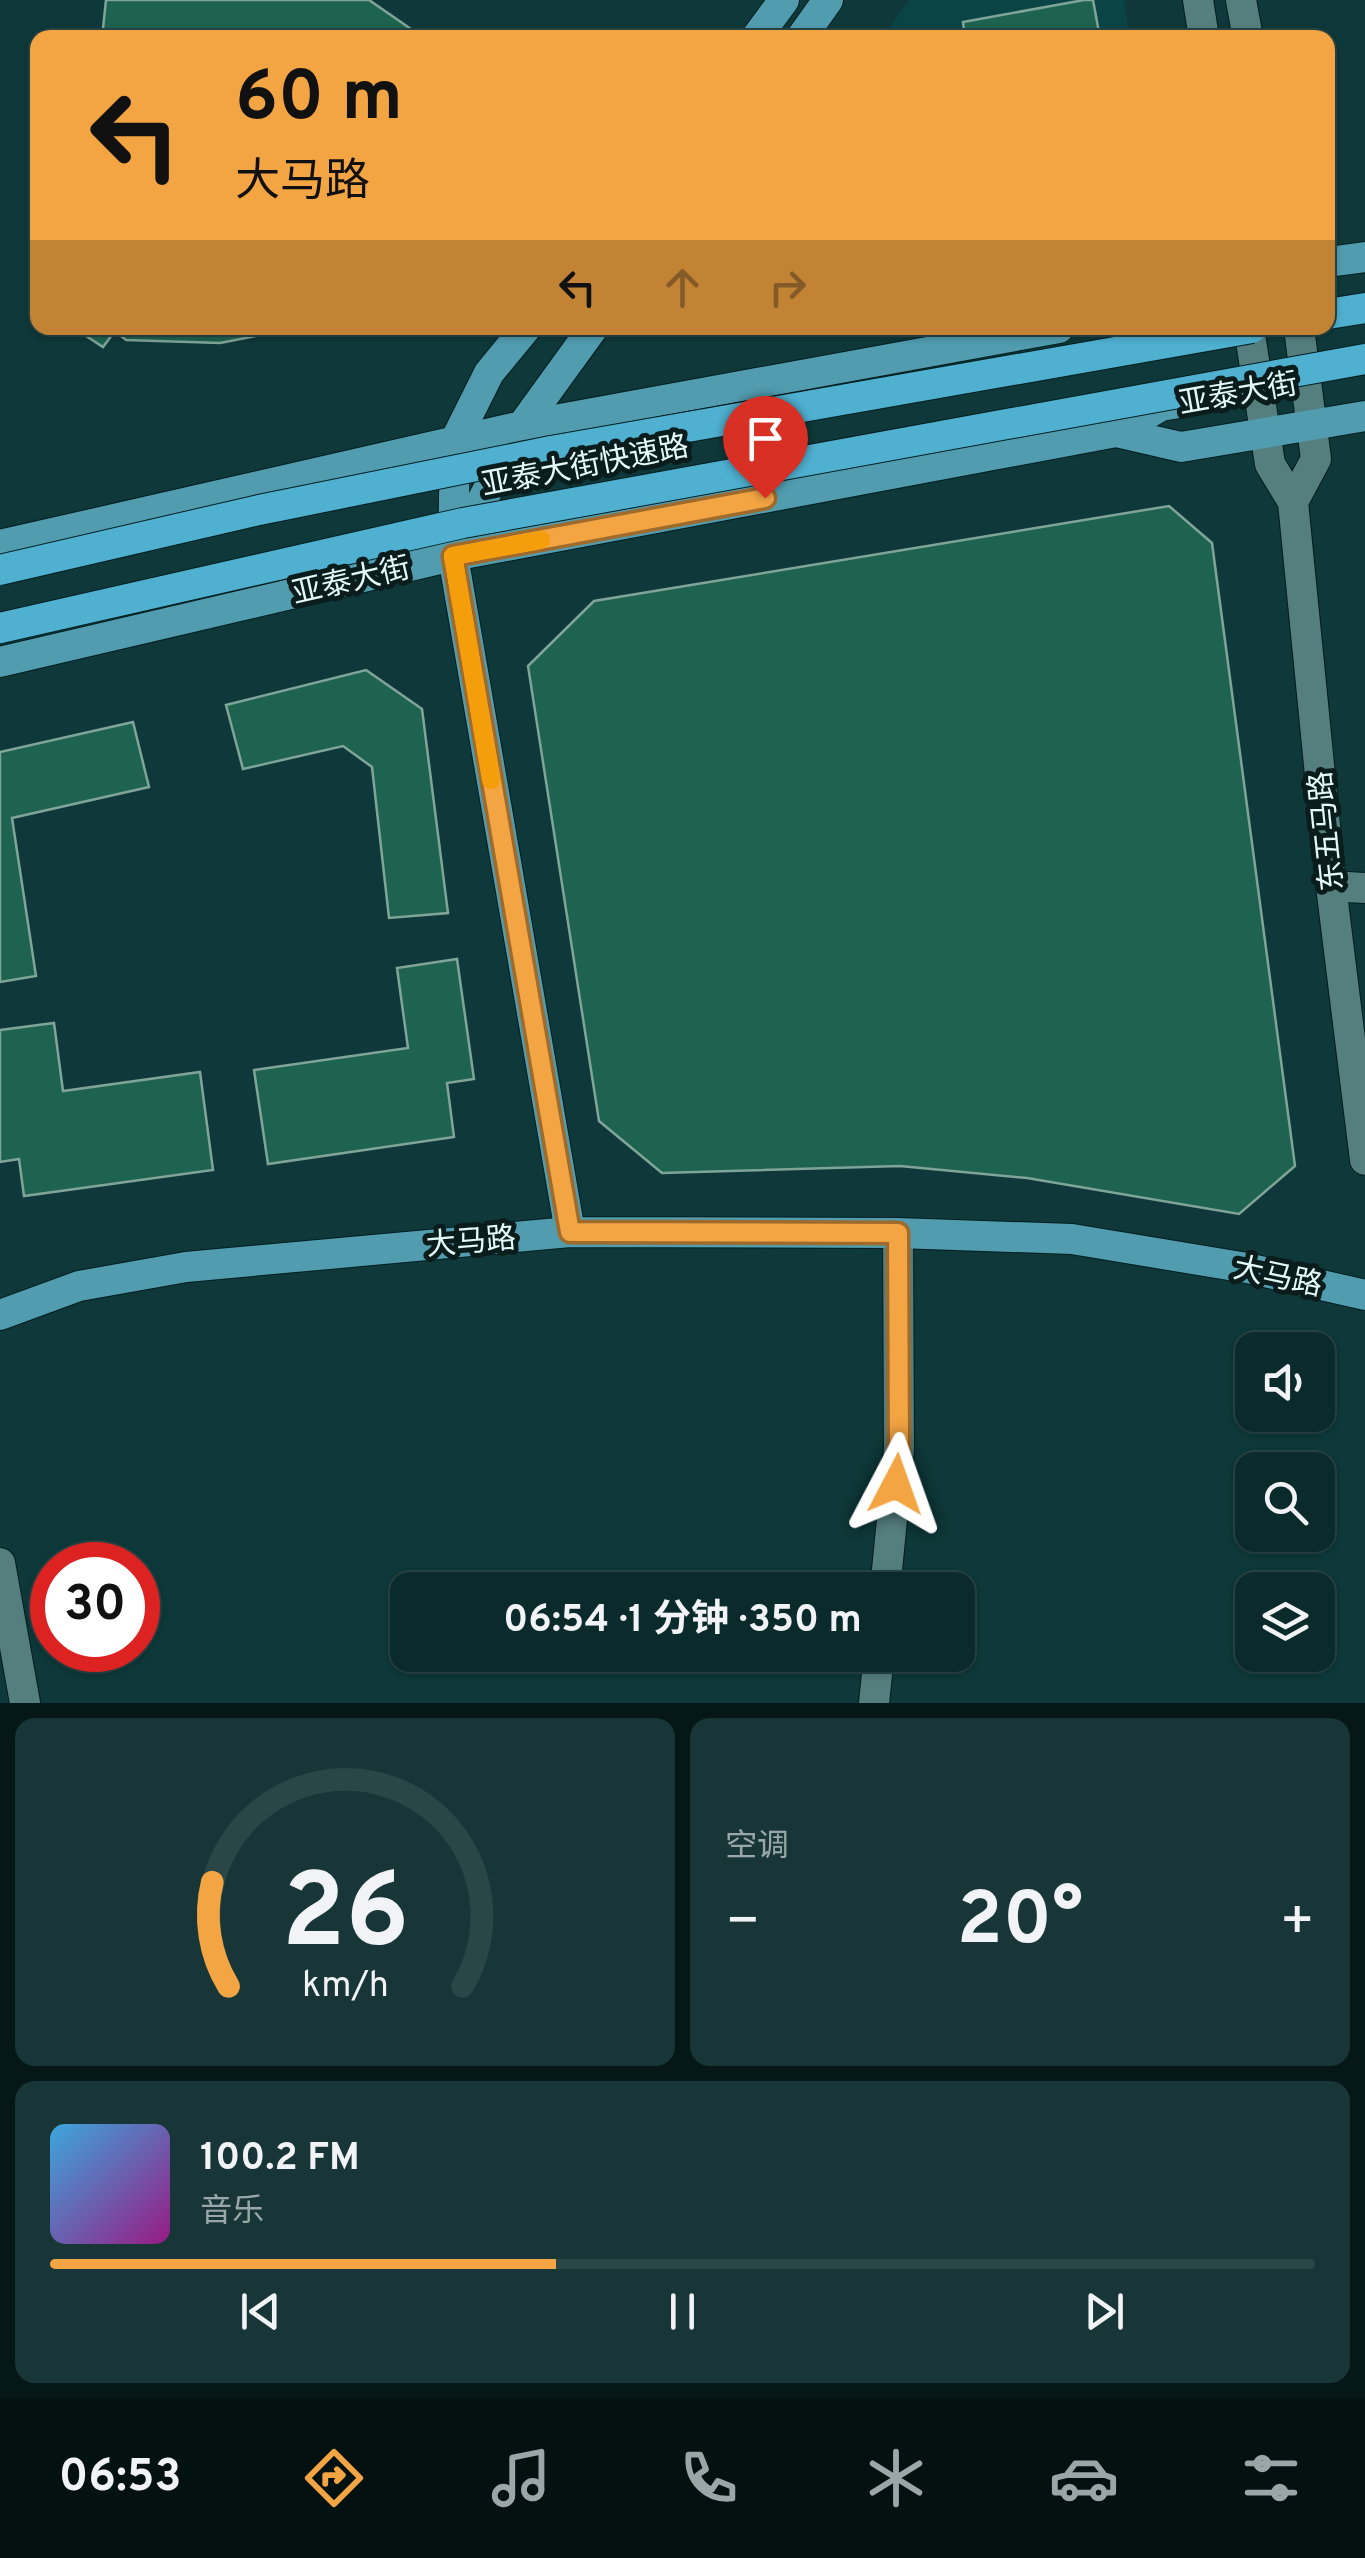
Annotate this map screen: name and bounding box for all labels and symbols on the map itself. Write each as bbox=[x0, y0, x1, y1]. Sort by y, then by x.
street label: 亚泰大街 bbox=[1176, 367, 1301, 424]
pin bbox=[723, 396, 808, 499]
street label: 亚泰大街快速路 bbox=[479, 429, 692, 506]
street label: 亚泰大街 bbox=[289, 551, 414, 614]
street label: 东五马路 bbox=[1304, 769, 1353, 892]
street label: 大马路 bbox=[425, 1221, 518, 1266]
street label: 大马路 bbox=[1230, 1251, 1325, 1306]
position arrow bbox=[844, 1432, 948, 1536]
speed limit sign: 30 bbox=[30, 1542, 160, 1672]

